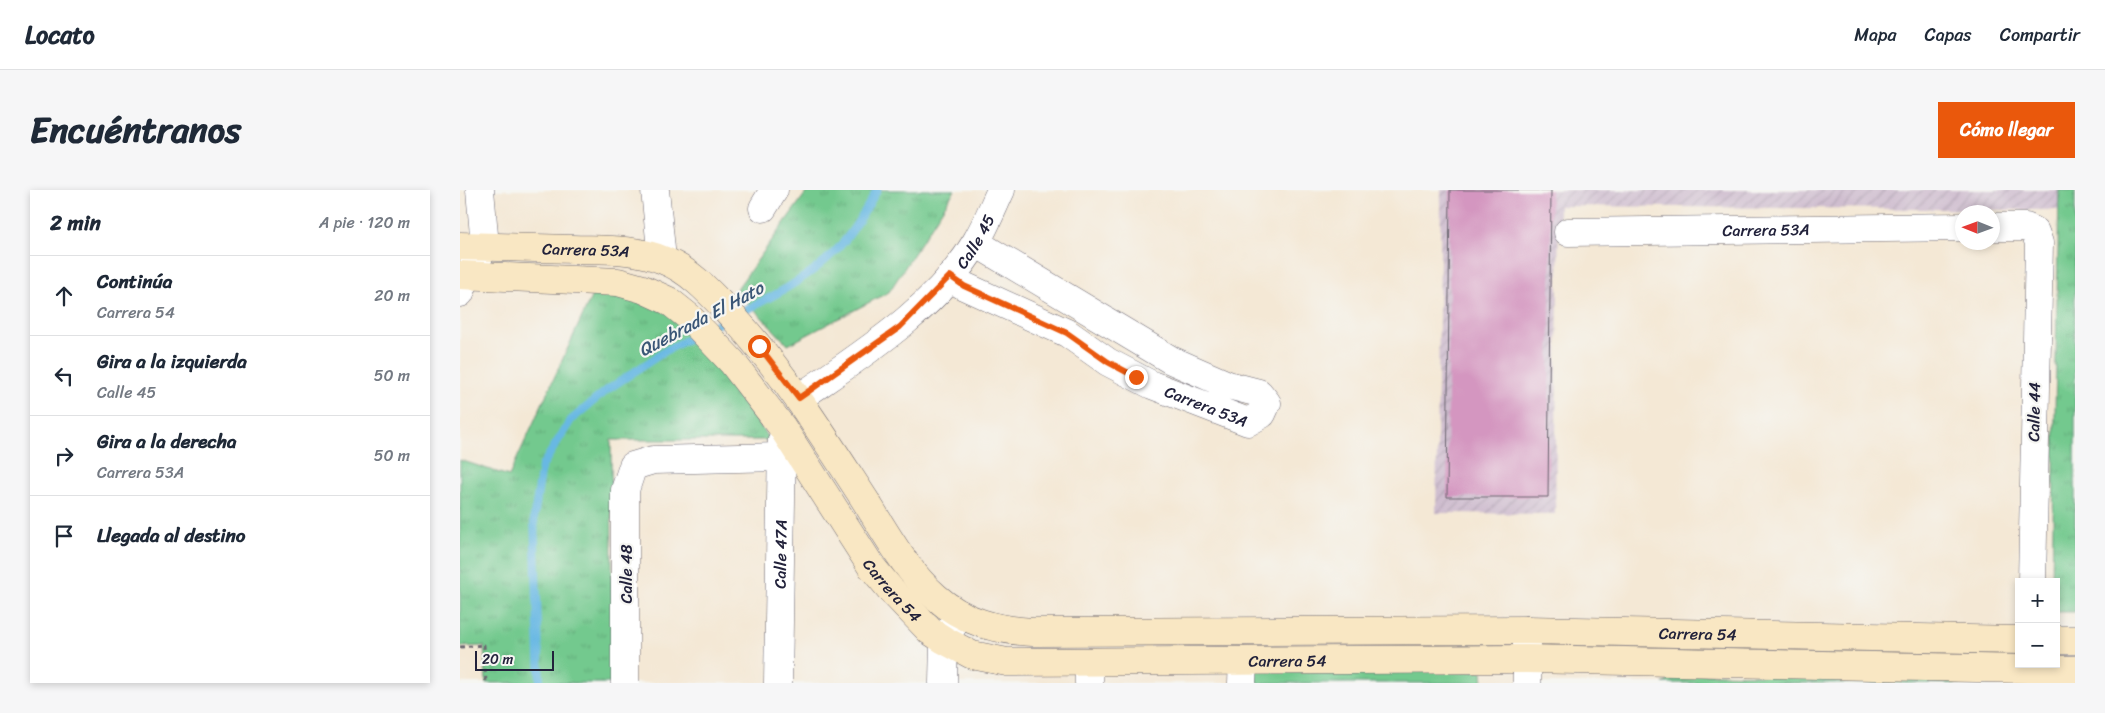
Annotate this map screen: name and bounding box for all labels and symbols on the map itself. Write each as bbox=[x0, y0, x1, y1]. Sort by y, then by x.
north arrow bbox=[1955, 205, 2000, 250]
street label: Calle 45 bbox=[948, 209, 1003, 275]
street label: Carrera 53A bbox=[1722, 214, 1810, 245]
street label: Carrera 53A bbox=[542, 234, 631, 266]
water label: Quebrada El Hato bbox=[632, 272, 771, 366]
route start bbox=[748, 335, 771, 358]
route end bbox=[1125, 366, 1148, 389]
street label: Carrera 53A bbox=[1160, 377, 1252, 435]
street label: Calle 44 bbox=[2019, 382, 2049, 442]
street label: Calle 47A bbox=[765, 519, 795, 589]
street label: Calle 48 bbox=[612, 544, 641, 604]
street label: Carrera 54 bbox=[855, 553, 929, 629]
street label: Carrera 54 bbox=[1658, 618, 1737, 649]
street label: Carrera 54 bbox=[1248, 646, 1326, 675]
scale bar bbox=[475, 648, 554, 671]

